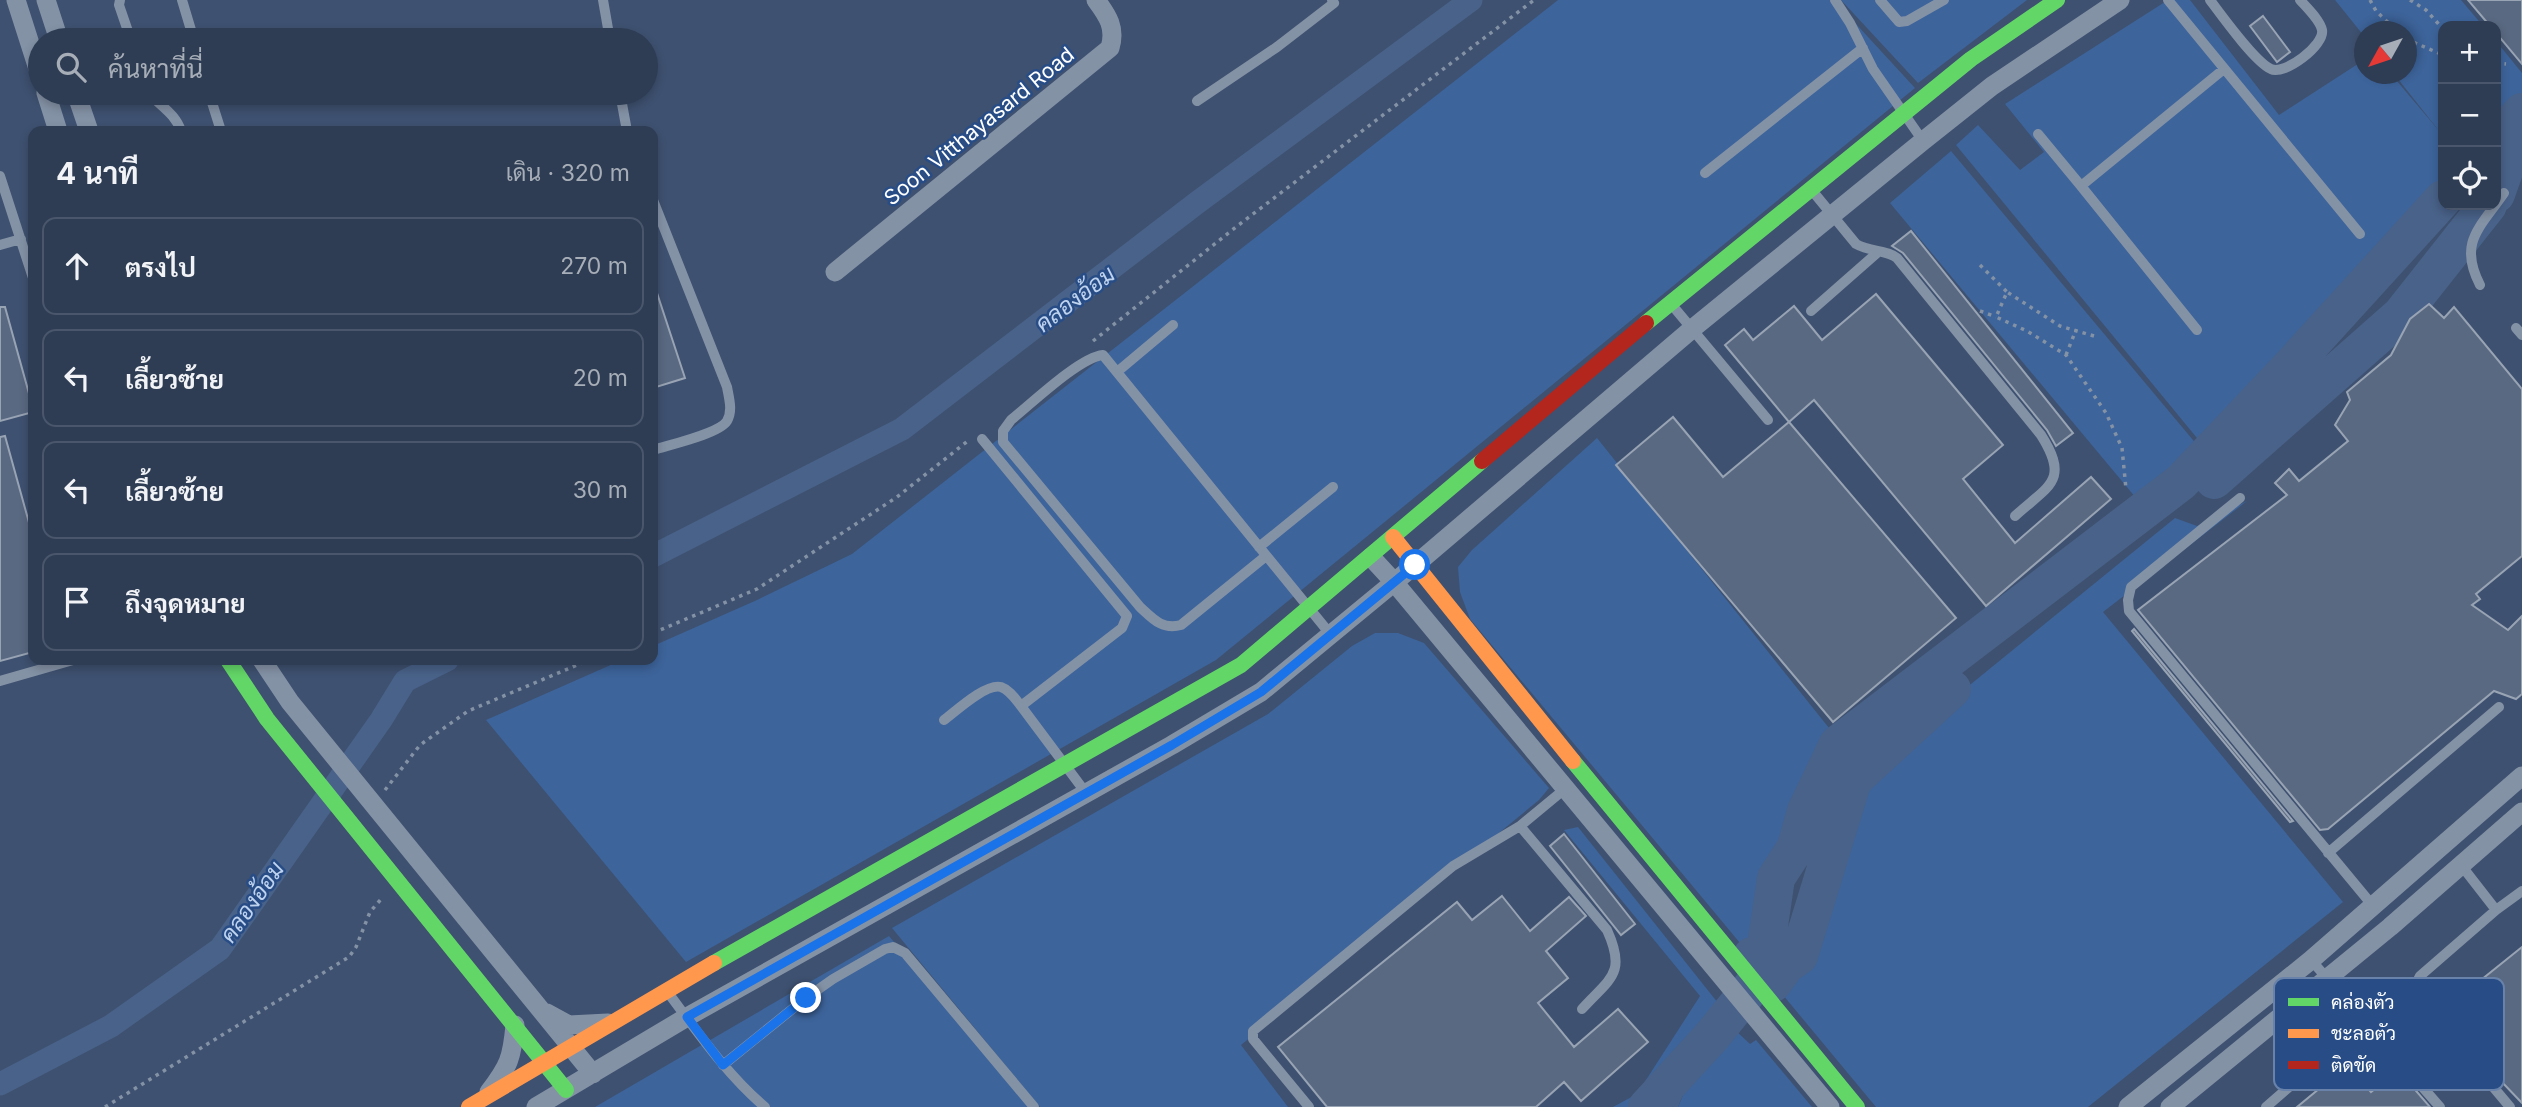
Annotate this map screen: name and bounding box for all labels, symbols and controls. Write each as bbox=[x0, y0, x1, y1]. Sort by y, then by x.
north arrow bbox=[2354, 21, 2417, 84]
map controls bbox=[2438, 21, 2501, 210]
button: + bbox=[2438, 21, 2501, 84]
search box bbox=[28, 28, 658, 105]
street label: Soon Vitthayasard Road bbox=[879, 42, 1079, 210]
icon: search bbox=[52, 48, 90, 86]
text: ค้นหาที่นี่ bbox=[108, 53, 203, 84]
button: − bbox=[2438, 84, 2501, 147]
button: locate bbox=[2438, 147, 2501, 210]
text: 4 นาที bbox=[56, 155, 139, 191]
text: เดิน · 320 m bbox=[506, 159, 630, 187]
icon: ahead bbox=[58, 247, 96, 285]
text: ตรงไป bbox=[125, 252, 196, 283]
text: 270 m bbox=[560, 252, 628, 280]
water label: คลองอ้อม bbox=[1030, 260, 1120, 338]
icon: left bbox=[58, 359, 96, 397]
text: เลี้ยวซ้าย bbox=[125, 364, 224, 395]
text: 20 m bbox=[573, 364, 628, 392]
icon: left bbox=[58, 471, 96, 509]
text: เลี้ยวซ้าย bbox=[125, 476, 224, 507]
text: 30 m bbox=[573, 476, 628, 504]
route start bbox=[1399, 549, 1430, 580]
icon: arrive bbox=[58, 583, 96, 621]
text: ถึงจุดหมาย bbox=[125, 588, 246, 619]
water label: คลองอ้อม bbox=[214, 856, 290, 948]
legend bbox=[2274, 978, 2504, 1090]
route end bbox=[790, 982, 821, 1013]
text: คล่องตัว bbox=[2331, 991, 2395, 1014]
text: ชะลอตัว bbox=[2331, 1022, 2396, 1045]
text: ติดขัด bbox=[2331, 1054, 2376, 1077]

